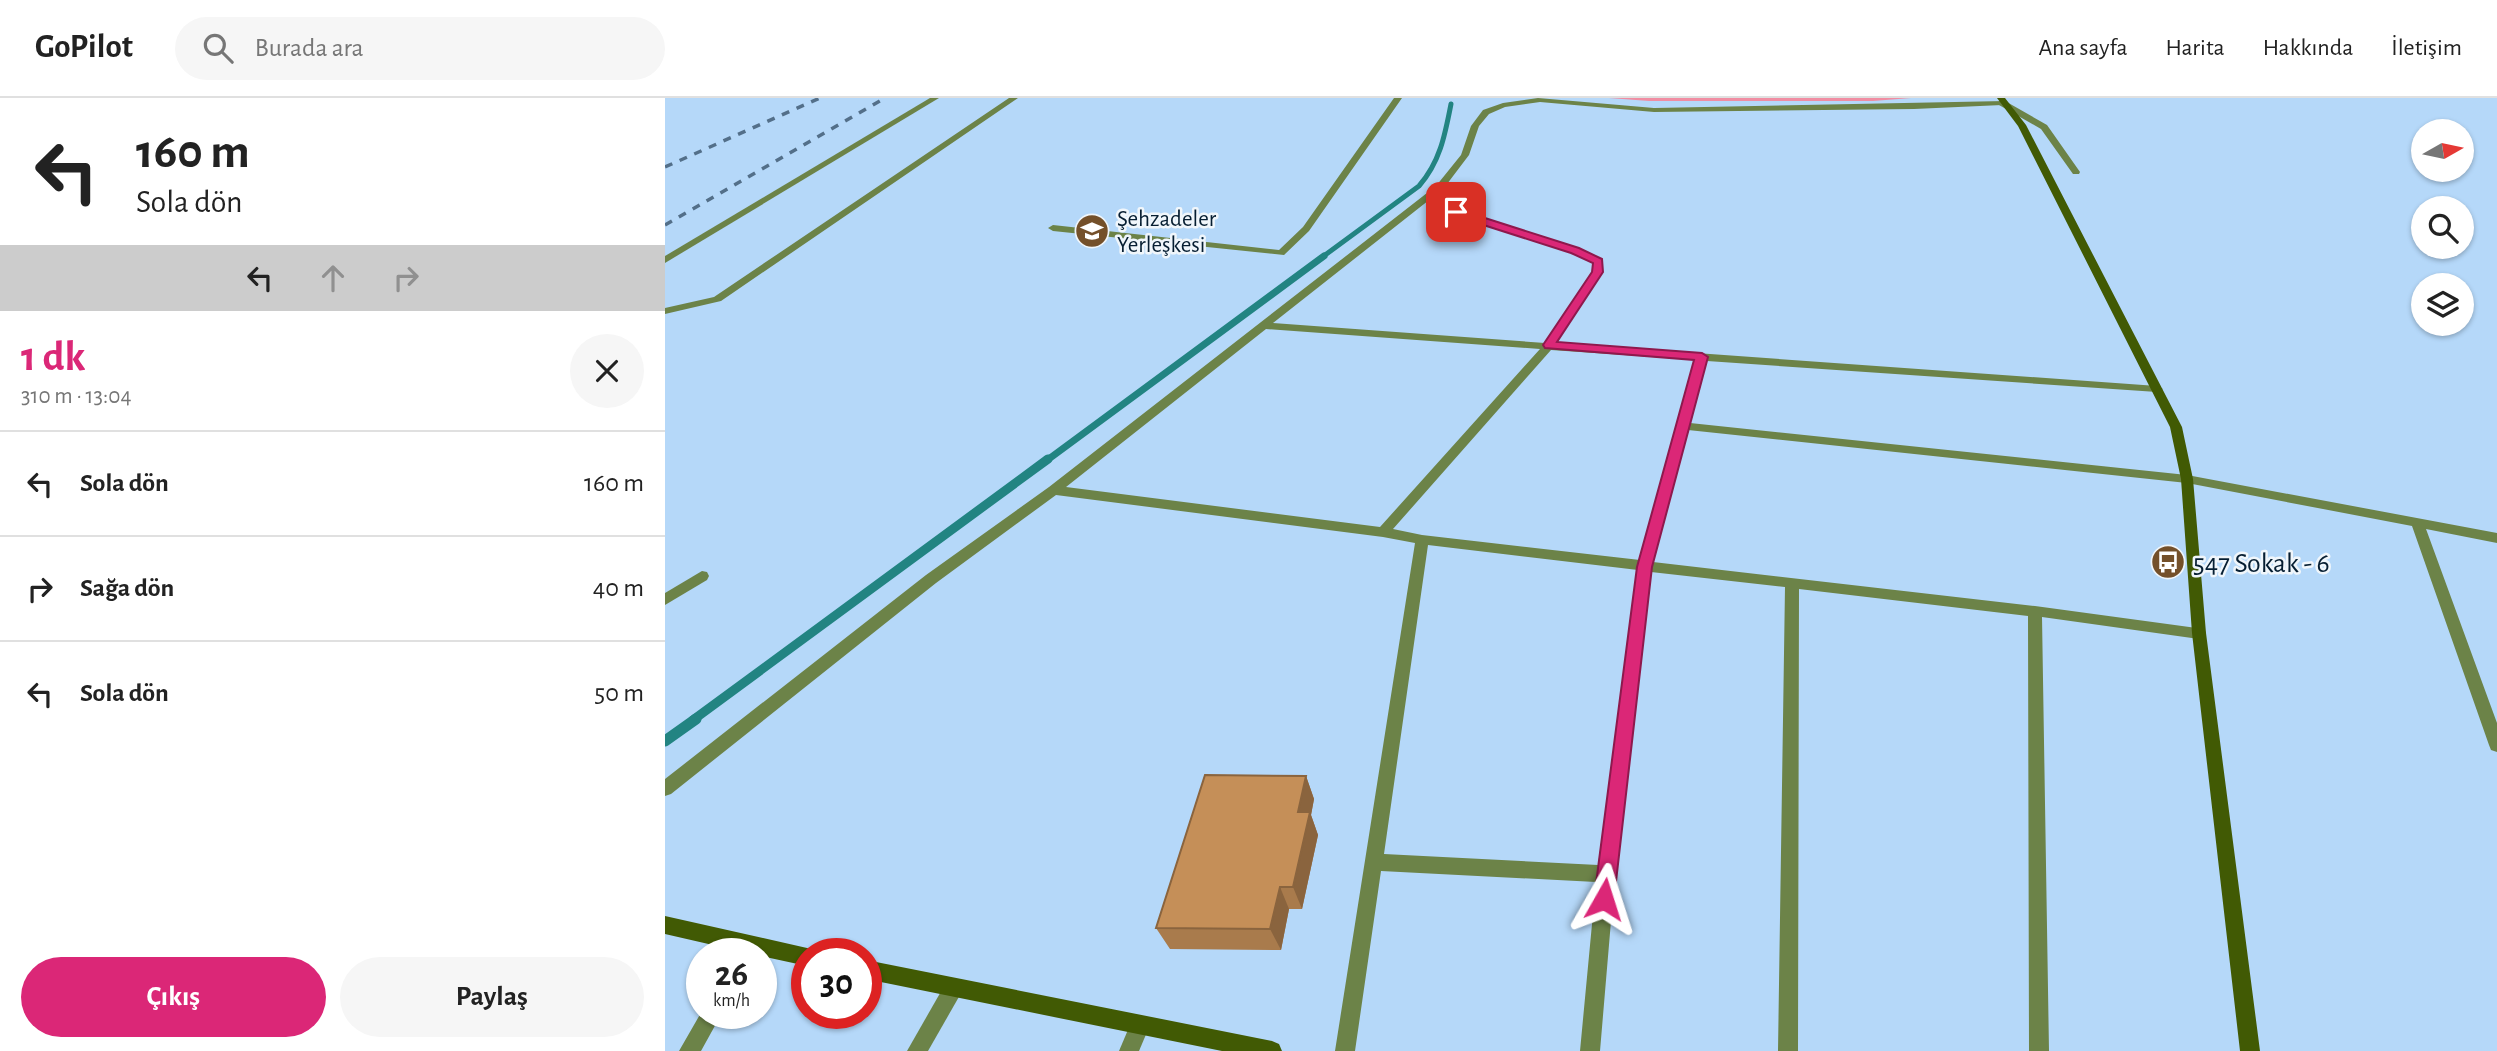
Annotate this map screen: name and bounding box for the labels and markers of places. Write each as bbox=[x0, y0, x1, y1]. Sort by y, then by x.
pin bbox=[1426, 182, 1486, 242]
place label: Şehzadeler Yerleşkesi bbox=[1117, 208, 1217, 257]
school or university icon: Şehzadeler Yerleşkesi bbox=[1073, 212, 1111, 250]
bus stop icon: 547 Sokak - 6 bbox=[2149, 543, 2187, 581]
place label: 547 Sokak - 6 bbox=[2193, 550, 2330, 578]

